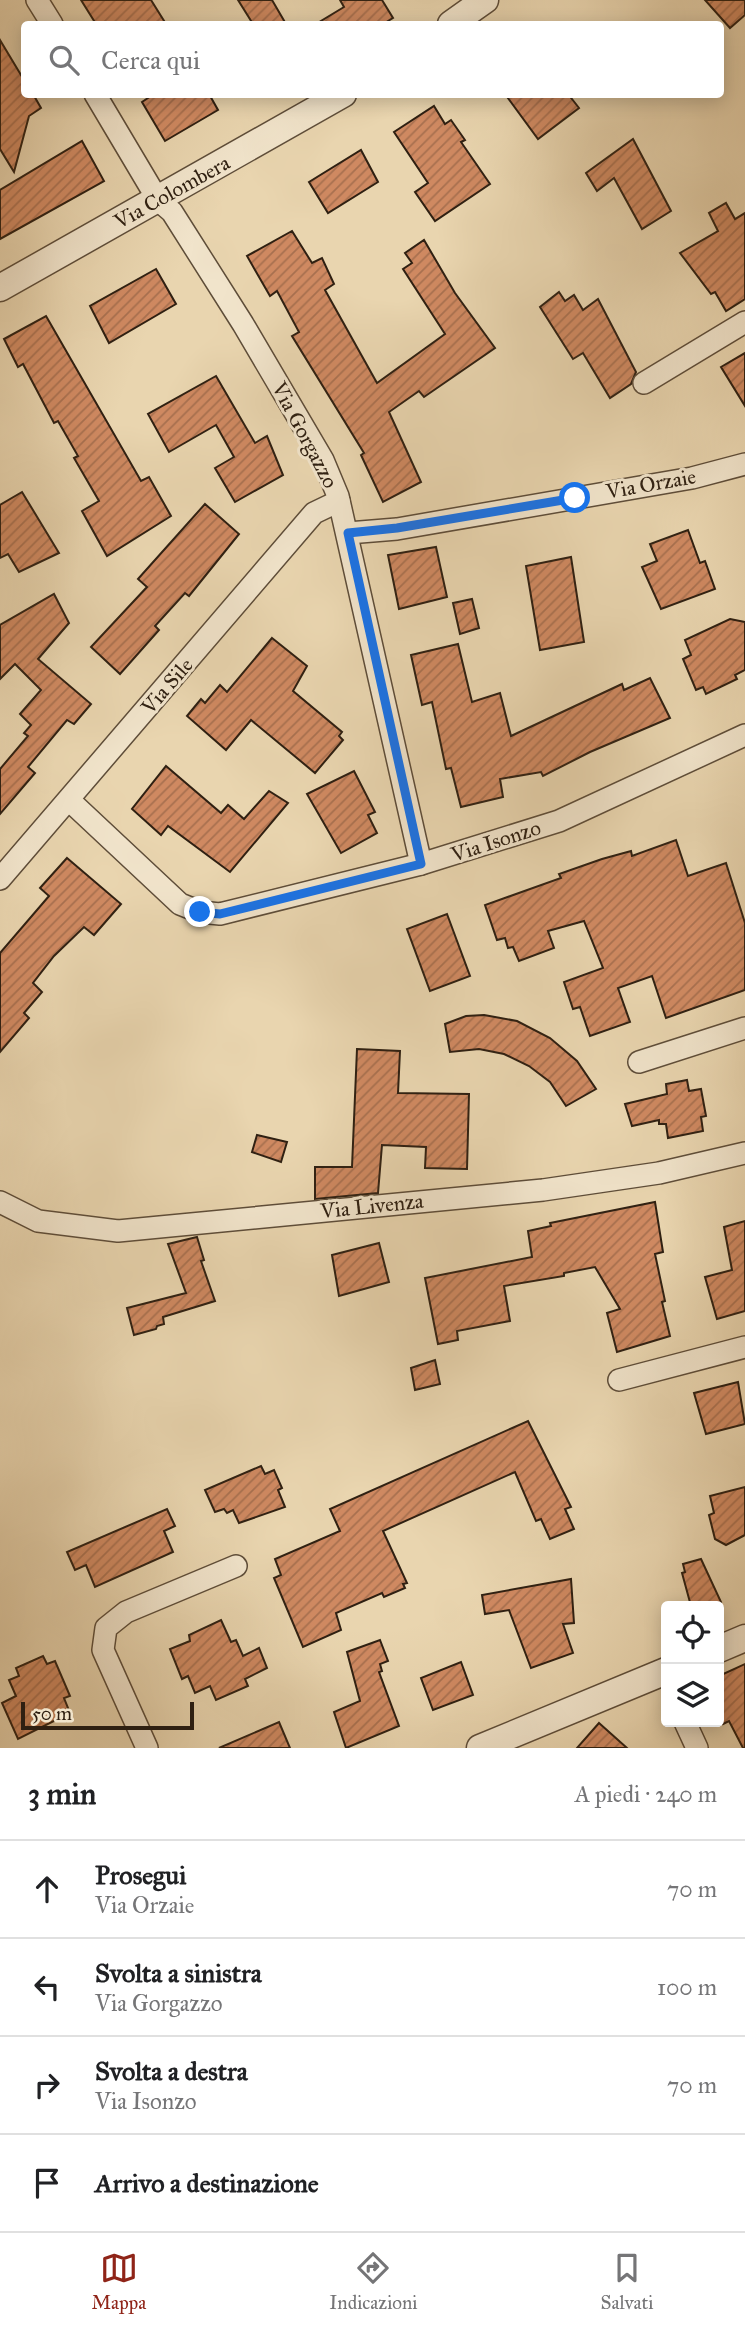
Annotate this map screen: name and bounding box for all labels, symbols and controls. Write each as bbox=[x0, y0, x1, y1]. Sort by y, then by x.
search box bbox=[21, 21, 724, 98]
icon: search bbox=[45, 41, 83, 79]
text: Cerca qui bbox=[101, 44, 200, 76]
street label: Via Colombera bbox=[109, 149, 234, 235]
street label: Via Gorgazzo bbox=[266, 377, 344, 493]
street label: Via Orzaie bbox=[603, 463, 698, 505]
route start bbox=[559, 482, 590, 513]
street label: Via Sile bbox=[135, 652, 199, 720]
street label: Via Isonzo bbox=[447, 814, 544, 868]
route end bbox=[184, 896, 215, 927]
street label: Via Livenza bbox=[318, 1188, 425, 1224]
map controls bbox=[661, 1601, 724, 1727]
button: locate bbox=[661, 1601, 724, 1664]
button: layers bbox=[661, 1664, 724, 1727]
scale bar bbox=[21, 1699, 194, 1731]
text: 50 m bbox=[32, 1702, 72, 1725]
text: 3 min bbox=[28, 1776, 96, 1812]
text: A piedi · 240 m bbox=[575, 1780, 717, 1808]
text: Prosegui bbox=[95, 1859, 186, 1891]
icon: ahead bbox=[28, 1870, 66, 1908]
text: 70 m bbox=[667, 1875, 717, 1903]
text: Via Orzaie bbox=[95, 1891, 194, 1919]
text: Svolta a sinistra bbox=[95, 1957, 262, 1989]
icon: left bbox=[28, 1968, 66, 2006]
text: 100 m bbox=[657, 1973, 717, 2001]
text: Via Gorgazzo bbox=[95, 1989, 223, 2017]
text: Svolta a destra bbox=[95, 2055, 248, 2087]
icon: right bbox=[28, 2066, 66, 2104]
text: 70 m bbox=[667, 2071, 717, 2099]
text: Via Isonzo bbox=[95, 2087, 197, 2115]
icon: arrive bbox=[28, 2164, 66, 2202]
text: Arrivo a destinazione bbox=[95, 2167, 319, 2199]
tab: Mappa bbox=[92, 2249, 146, 2314]
tab: Indicazioni bbox=[329, 2249, 418, 2314]
tab: Salvati bbox=[601, 2249, 653, 2314]

